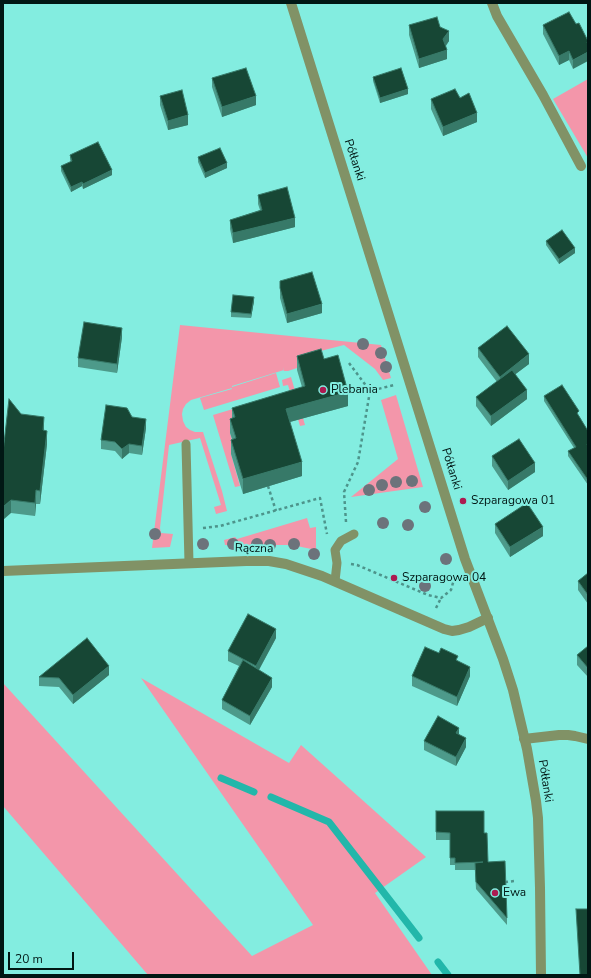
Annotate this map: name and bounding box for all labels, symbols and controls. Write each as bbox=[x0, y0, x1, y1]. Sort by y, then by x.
street label: Półłanki bbox=[340, 137, 368, 183]
place label: Plebania bbox=[331, 383, 378, 397]
marker: Plebania bbox=[318, 385, 328, 395]
street label: Półłanki bbox=[438, 446, 464, 492]
place label: Szparagowa 01 bbox=[471, 494, 555, 508]
marker: Szparagowa 01 bbox=[458, 496, 468, 506]
street label: Rączna bbox=[235, 541, 273, 557]
place label: Szparagowa 04 bbox=[402, 571, 486, 585]
marker: Szparagowa 04 bbox=[389, 573, 399, 583]
street label: Półłanki bbox=[535, 759, 555, 803]
place label: Ewa bbox=[503, 886, 526, 900]
marker: Ewa bbox=[490, 888, 500, 898]
scale bar bbox=[10, 944, 76, 970]
text: 20 m bbox=[15, 951, 43, 967]

